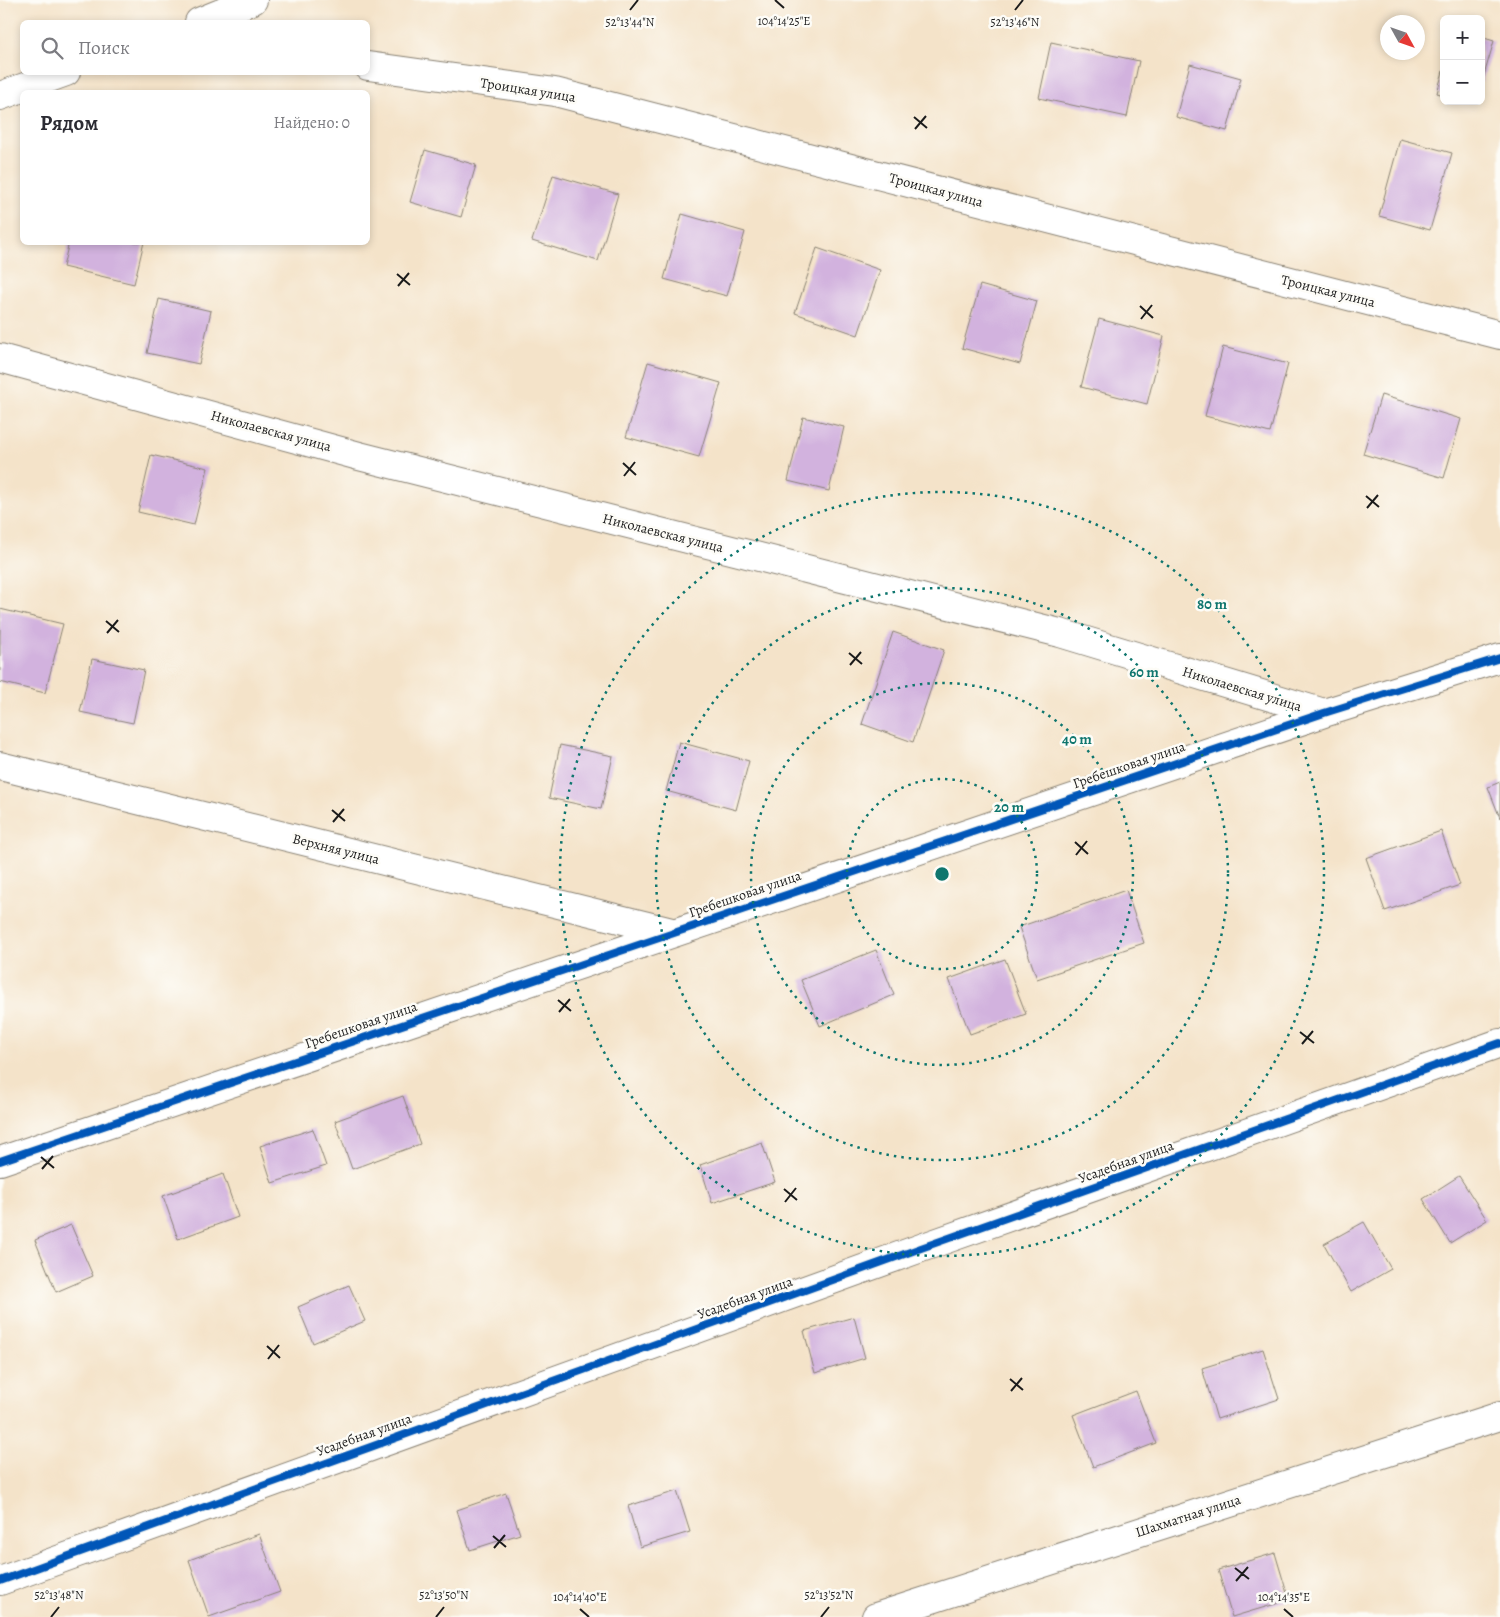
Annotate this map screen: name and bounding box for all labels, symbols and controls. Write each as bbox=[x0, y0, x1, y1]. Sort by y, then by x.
text: 104°14'25"E bbox=[758, 13, 810, 29]
text: 52°13'44"N bbox=[606, 14, 655, 30]
text: 52°13'46"N bbox=[991, 14, 1040, 30]
north arrow bbox=[1380, 15, 1425, 60]
map controls bbox=[1440, 15, 1485, 105]
button: + bbox=[1440, 15, 1485, 60]
search box bbox=[20, 20, 370, 75]
icon: search bbox=[38, 34, 66, 62]
text: Поиск bbox=[78, 35, 130, 61]
button: − bbox=[1440, 60, 1485, 105]
street label: Троицкая улица bbox=[479, 73, 578, 107]
text: Рядом bbox=[40, 109, 98, 137]
text: Найдено: 0 bbox=[273, 112, 350, 134]
street label: Троицкая улица bbox=[887, 168, 986, 212]
street label: Троицкая улица bbox=[1279, 270, 1378, 312]
street label: Николаевская улица bbox=[209, 406, 334, 456]
street label: Николаевская улица bbox=[601, 509, 726, 557]
text: 80 m bbox=[1197, 594, 1227, 614]
text: 60 m bbox=[1129, 662, 1159, 682]
street label: Николаевская улица bbox=[1180, 662, 1305, 716]
text: 40 m bbox=[1062, 729, 1092, 749]
street label: Гребешковая улица bbox=[1070, 737, 1188, 793]
text: 20 m bbox=[994, 797, 1024, 817]
street label: Верхняя улица bbox=[291, 829, 382, 869]
centre of rings bbox=[933, 865, 951, 883]
street label: Гребешковая улица bbox=[686, 866, 804, 922]
street label: Гребешковая улица bbox=[302, 997, 420, 1053]
street label: Усадебная улица bbox=[1076, 1136, 1177, 1188]
street label: Усадебная улица bbox=[695, 1272, 796, 1324]
street label: Усадебная улица bbox=[314, 1409, 415, 1461]
street label: Шахматная улица bbox=[1133, 1490, 1244, 1542]
text: 52°13'48"N bbox=[34, 1587, 84, 1603]
text: 52°13'50"N bbox=[419, 1587, 469, 1603]
text: 52°13'52"N bbox=[805, 1587, 854, 1603]
text: 104°14'40"E bbox=[553, 1589, 607, 1605]
text: 104°14'35"E bbox=[1258, 1589, 1310, 1605]

